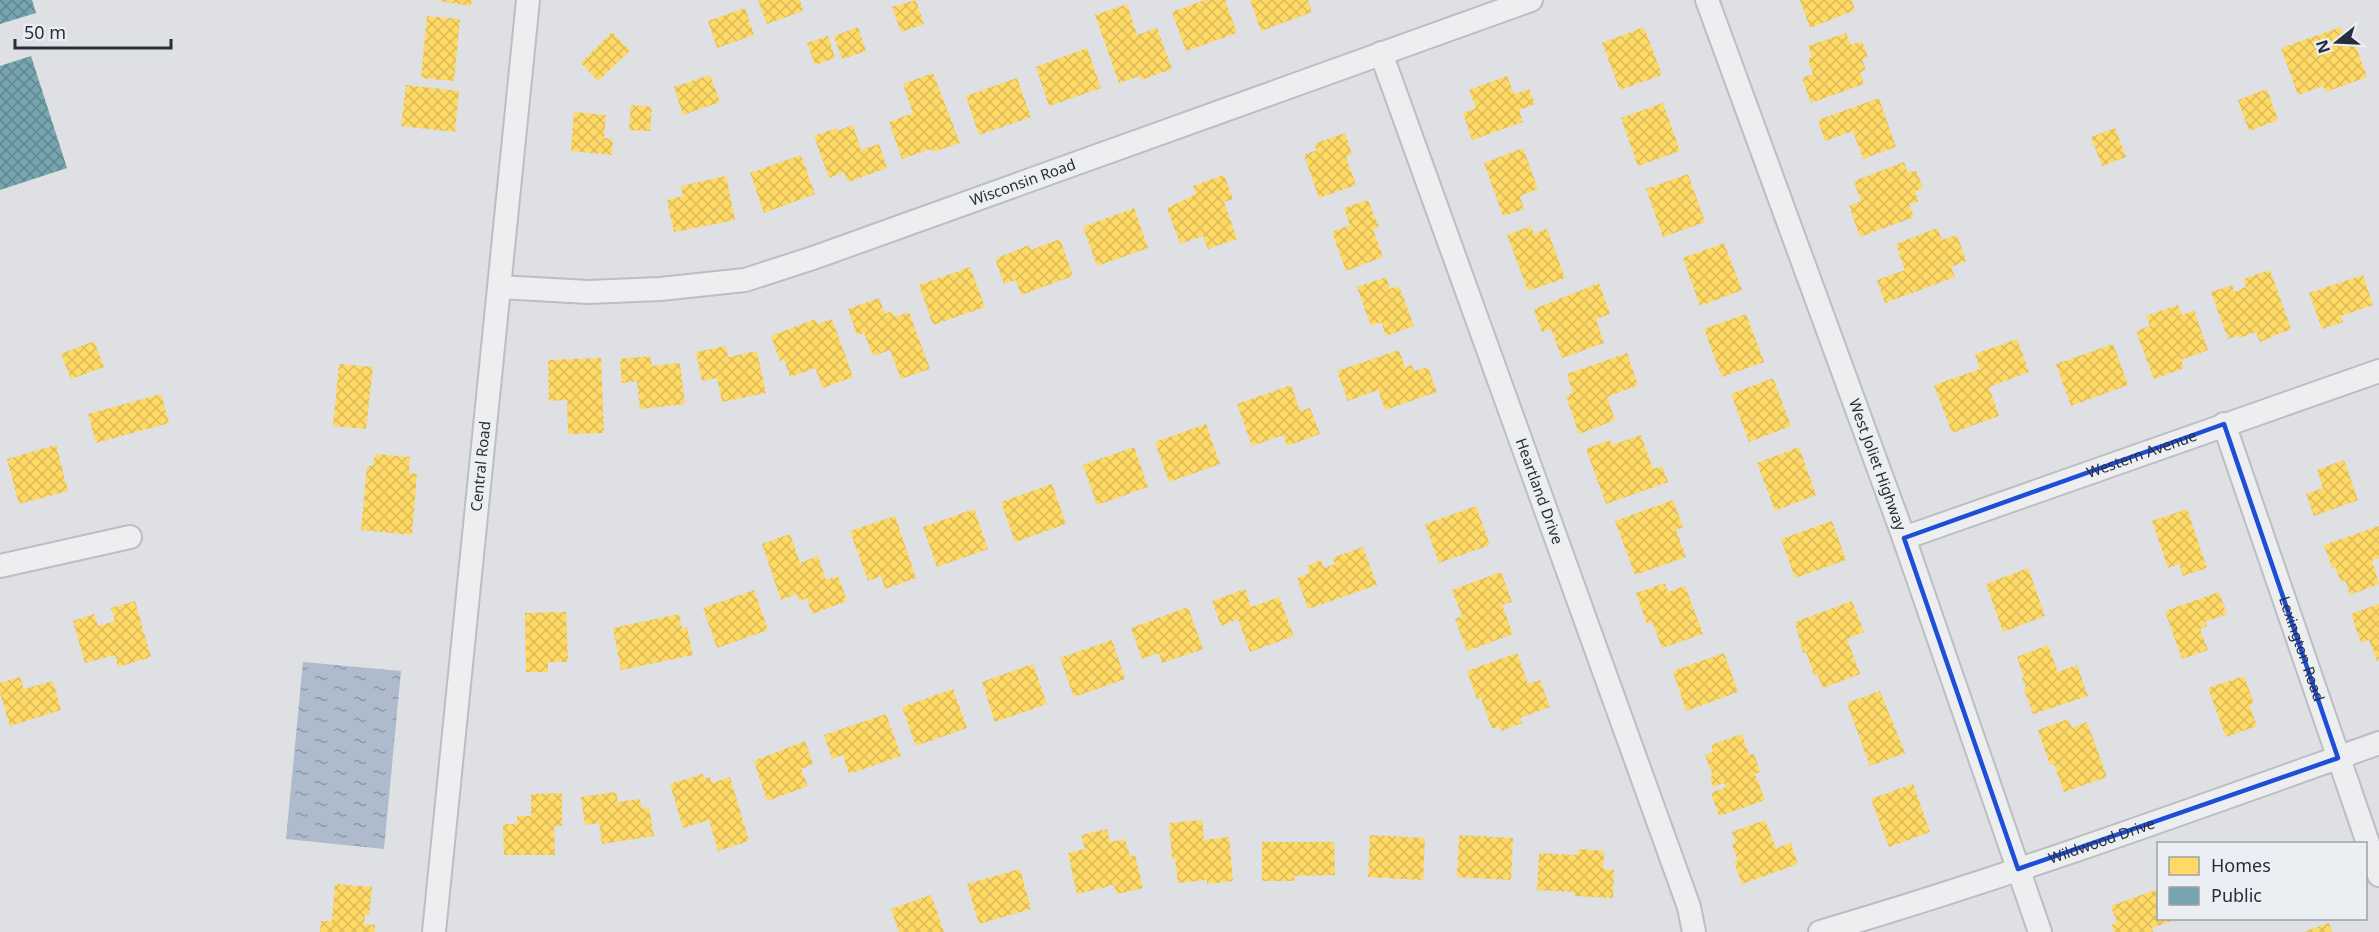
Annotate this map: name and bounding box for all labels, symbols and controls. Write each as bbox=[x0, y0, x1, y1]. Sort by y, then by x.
scale bar bbox=[15, 12, 171, 50]
north arrow bbox=[2307, 12, 2367, 72]
text: 50 m bbox=[24, 20, 66, 44]
text: N bbox=[2310, 37, 2335, 56]
street label: Wisconsin Road bbox=[967, 154, 1078, 210]
street label: West Joliet Highway bbox=[1845, 396, 1912, 533]
street label: Central Road bbox=[465, 420, 494, 512]
street label: Western Avenue bbox=[2084, 425, 2199, 482]
street label: Heartland Drive bbox=[1512, 435, 1568, 547]
street label: Lexington Road bbox=[2275, 593, 2330, 704]
street label: Wildwood Drive bbox=[2046, 813, 2157, 868]
legend bbox=[2157, 842, 2367, 920]
text: Homes bbox=[2211, 853, 2271, 877]
text: Public bbox=[2211, 883, 2262, 907]

